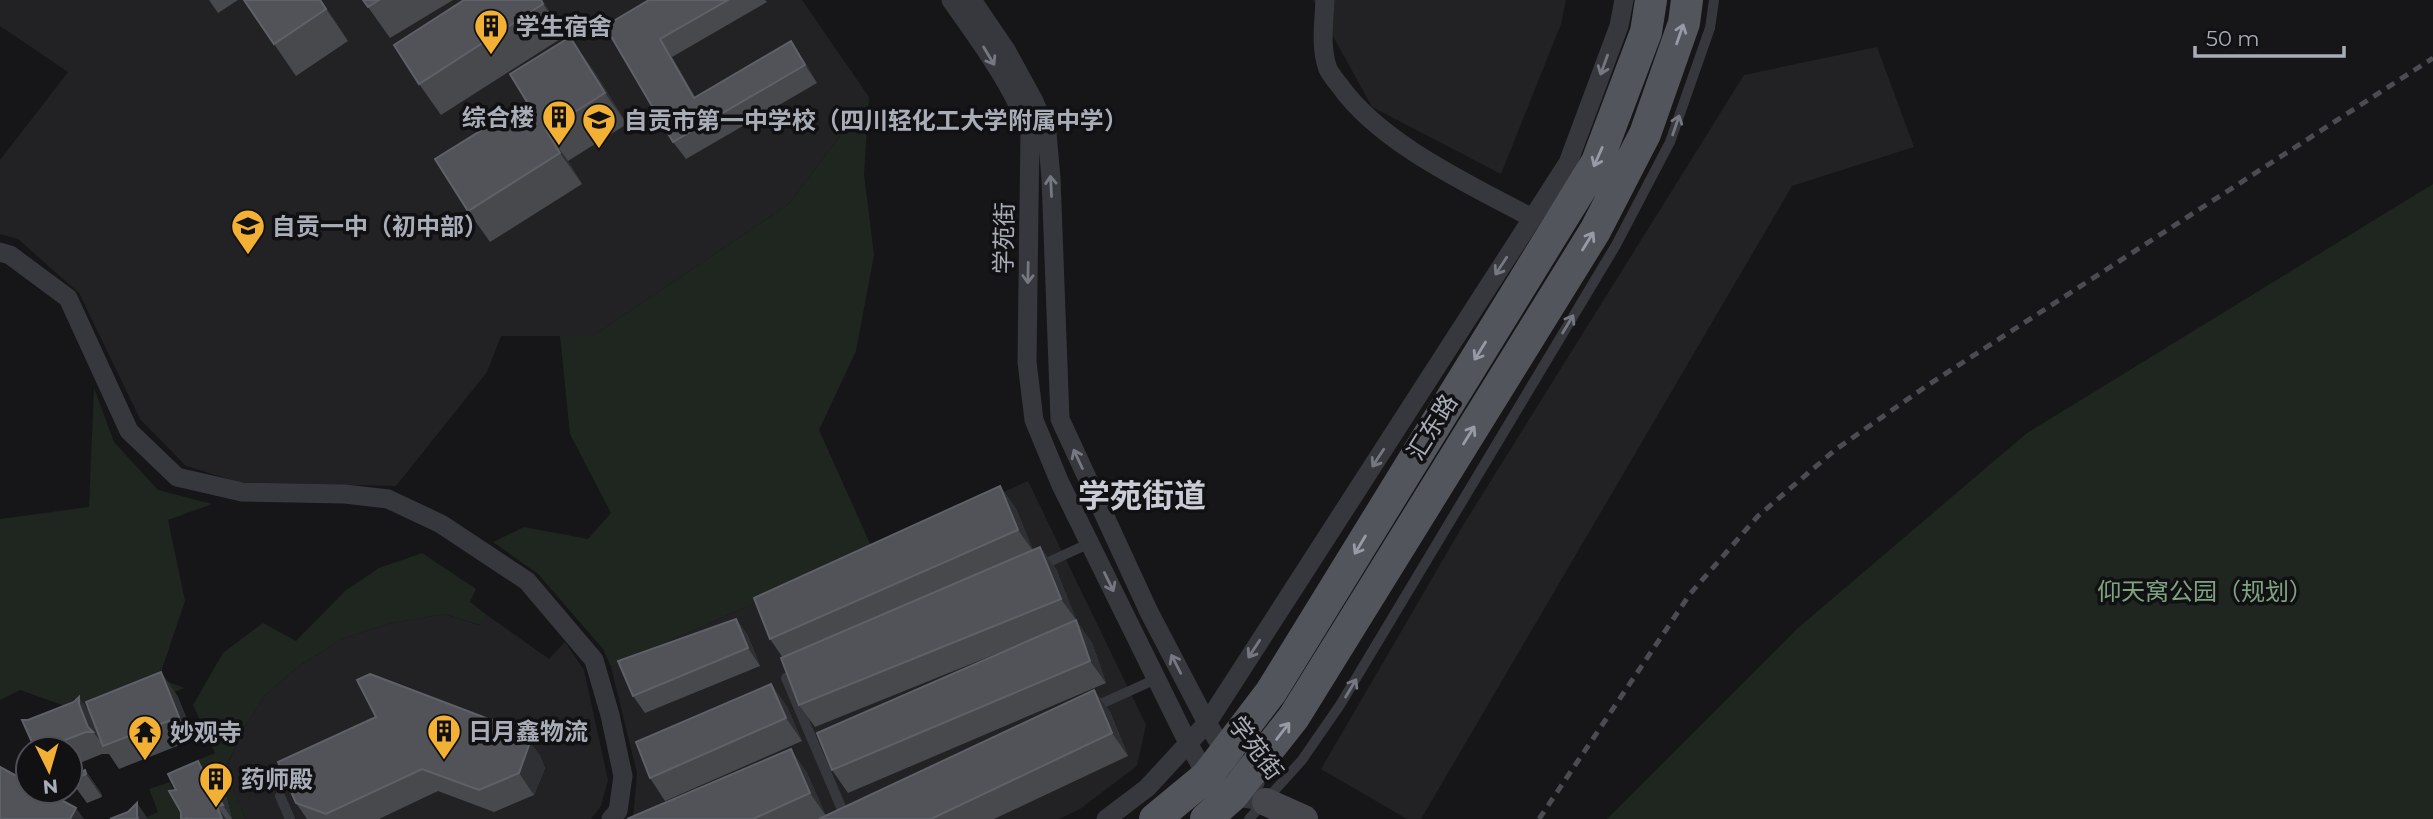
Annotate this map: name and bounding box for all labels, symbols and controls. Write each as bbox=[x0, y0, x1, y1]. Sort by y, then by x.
building icon: 学生宿舍 bbox=[472, 7, 510, 56]
place label: 学生宿舍 bbox=[516, 12, 612, 41]
scale bar bbox=[2195, 14, 2344, 58]
one-way arrow bbox=[1675, 23, 1687, 45]
text: 50 m bbox=[2206, 26, 2260, 51]
one-way arrow bbox=[983, 46, 997, 66]
one-way arrow bbox=[1597, 54, 1609, 76]
building icon: 综合楼 bbox=[540, 98, 578, 147]
school or university icon: 自贡市第一中学校（四川轻化工大学附属中学） bbox=[580, 101, 618, 150]
place label: 综合楼 bbox=[462, 103, 534, 132]
place label: 自贡市第一中学校（四川轻化工大学附属中学） bbox=[624, 106, 1128, 135]
one-way arrow bbox=[1671, 114, 1683, 136]
one-way arrow bbox=[1591, 146, 1604, 167]
one-way arrow bbox=[1045, 175, 1058, 198]
street label: 学苑街 bbox=[989, 202, 1019, 274]
school or university icon: 自贡一中（初中部） bbox=[229, 207, 267, 256]
place label: 自贡一中（初中部） bbox=[272, 212, 488, 241]
one-way arrow bbox=[1581, 232, 1595, 252]
one-way arrow bbox=[1494, 256, 1508, 276]
one-way arrow bbox=[1021, 262, 1035, 285]
one-way arrow bbox=[1561, 315, 1575, 335]
one-way arrow bbox=[1472, 341, 1487, 360]
street label: 汇东路 bbox=[1401, 389, 1463, 465]
one-way arrow bbox=[1462, 425, 1476, 445]
one-way arrow bbox=[1370, 447, 1384, 467]
one-way arrow bbox=[1071, 449, 1084, 470]
district label: 学苑街道 bbox=[1078, 476, 1206, 515]
one-way arrow bbox=[1353, 534, 1367, 554]
one-way arrow bbox=[1102, 571, 1116, 592]
park label: 仰天窝公园（规划） bbox=[2097, 577, 2313, 606]
one-way arrow bbox=[1247, 638, 1261, 658]
one-way arrow bbox=[1169, 654, 1182, 675]
one-way arrow bbox=[1344, 678, 1358, 698]
street label: 学苑街 bbox=[1223, 711, 1289, 785]
building icon: 日月鑫物流 bbox=[425, 712, 463, 761]
temple icon: 妙观寺 bbox=[126, 713, 164, 762]
place label: 日月鑫物流 bbox=[468, 717, 588, 746]
place label: 妙观寺 bbox=[170, 718, 242, 747]
one-way arrow bbox=[1275, 723, 1291, 741]
north arrow bbox=[14, 735, 84, 805]
building icon: 药师殿 bbox=[197, 760, 235, 809]
place label: 药师殿 bbox=[241, 765, 313, 794]
text: N bbox=[42, 774, 59, 799]

